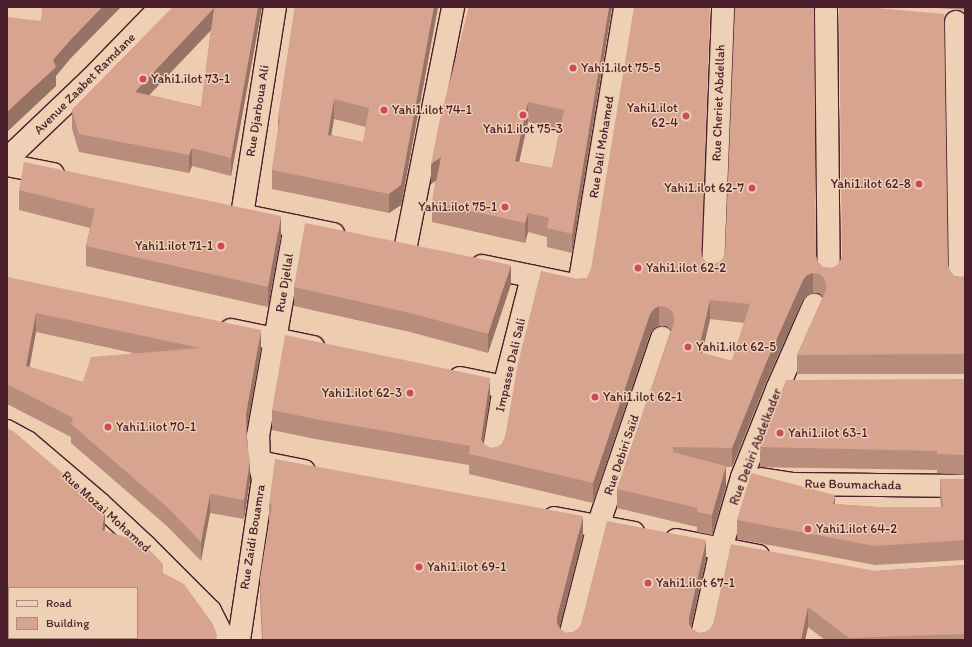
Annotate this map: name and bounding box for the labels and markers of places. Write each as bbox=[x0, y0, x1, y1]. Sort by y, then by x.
place label: Yahi1.ilot 75-5 bbox=[581, 60, 661, 76]
marker: Yahi1.ilot 75-5 bbox=[568, 63, 578, 73]
place label: Yahi1.ilot 73-1 bbox=[151, 71, 230, 87]
marker: Yahi1.ilot 73-1 bbox=[138, 74, 148, 84]
place label: Yahi1.ilot 62-4 bbox=[627, 101, 678, 132]
place label: Yahi1.ilot 74-1 bbox=[392, 102, 472, 118]
marker: Yahi1.ilot 74-1 bbox=[379, 105, 389, 115]
marker: Yahi1.ilot 75-3 bbox=[518, 110, 528, 120]
marker: Yahi1.ilot 62-4 bbox=[681, 111, 691, 121]
place label: Yahi1.ilot 75-3 bbox=[483, 121, 563, 137]
place label: Yahi1.ilot 62-8 bbox=[831, 176, 911, 192]
marker: Yahi1.ilot 62-8 bbox=[914, 179, 924, 189]
place label: Yahi1.ilot 62-7 bbox=[664, 180, 744, 196]
marker: Yahi1.ilot 62-7 bbox=[747, 183, 757, 193]
place label: Yahi1.ilot 75-1 bbox=[418, 199, 497, 215]
marker: Yahi1.ilot 75-1 bbox=[500, 202, 510, 212]
place label: Yahi1.ilot 71-1 bbox=[135, 238, 213, 254]
marker: Yahi1.ilot 71-1 bbox=[216, 241, 226, 251]
place label: Yahi1.ilot 62-2 bbox=[646, 260, 726, 276]
marker: Yahi1.ilot 62-2 bbox=[633, 263, 643, 273]
place label: Yahi1.ilot 62-5 bbox=[696, 339, 776, 355]
marker: Yahi1.ilot 62-5 bbox=[683, 342, 693, 352]
place label: Yahi1.ilot 62-3 bbox=[322, 385, 402, 401]
marker: Yahi1.ilot 62-3 bbox=[405, 388, 415, 398]
place label: Yahi1.ilot 62-1 bbox=[603, 389, 682, 405]
marker: Yahi1.ilot 62-1 bbox=[590, 392, 600, 402]
place label: Yahi1.ilot 70-1 bbox=[116, 419, 196, 435]
marker: Yahi1.ilot 70-1 bbox=[103, 422, 113, 432]
place label: Yahi1.ilot 63-1 bbox=[788, 425, 867, 441]
marker: Yahi1.ilot 63-1 bbox=[775, 428, 785, 438]
place label: Yahi1.ilot 64-2 bbox=[816, 521, 897, 537]
marker: Yahi1.ilot 64-2 bbox=[803, 524, 813, 534]
place label: Yahi1.ilot 69-1 bbox=[427, 559, 506, 575]
marker: Yahi1.ilot 69-1 bbox=[414, 562, 424, 572]
place label: Yahi1.ilot 67-1 bbox=[656, 575, 735, 591]
marker: Yahi1.ilot 67-1 bbox=[643, 578, 653, 588]

